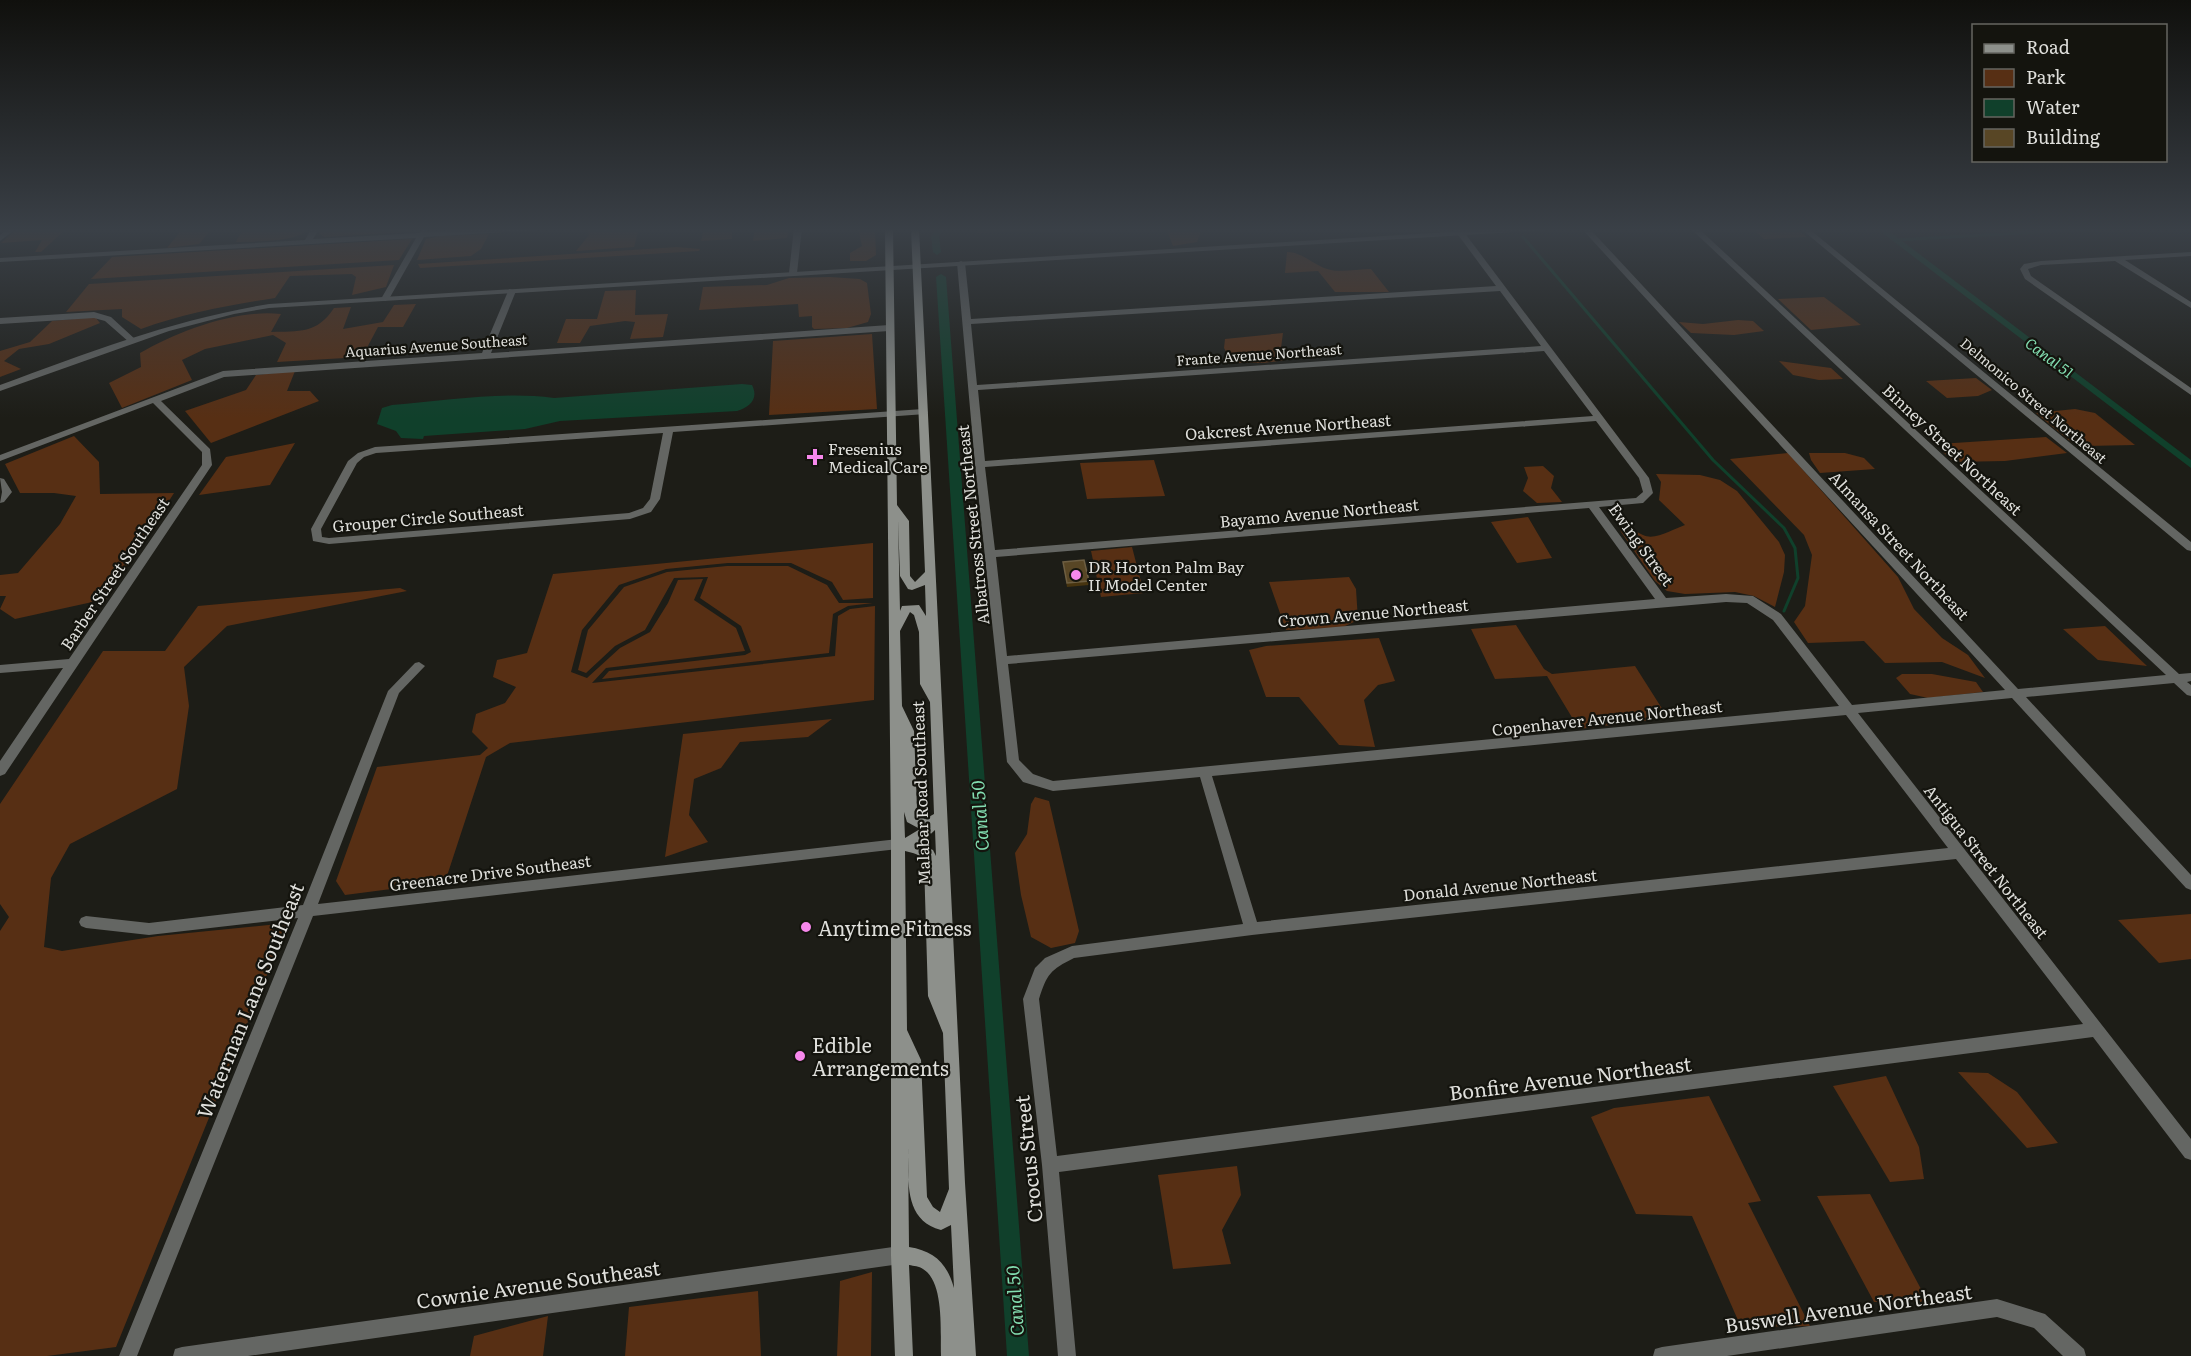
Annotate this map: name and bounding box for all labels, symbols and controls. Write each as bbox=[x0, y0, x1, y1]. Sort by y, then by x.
legend bbox=[1972, 24, 2167, 162]
text: Road bbox=[2026, 33, 2070, 60]
text: Park bbox=[2026, 63, 2067, 90]
text: Water bbox=[2026, 93, 2080, 120]
text: Building bbox=[2026, 123, 2101, 150]
street label: Aquarius Avenue Southeast bbox=[344, 329, 528, 361]
water label: Canal 51 bbox=[2021, 331, 2079, 383]
street label: Delmonico Street Northeast bbox=[1956, 333, 2112, 468]
street label: Frante Avenue Northeast bbox=[1176, 338, 1343, 370]
street label: Binney Street Northeast bbox=[1878, 378, 2028, 521]
street label: Oakcrest Avenue Northeast bbox=[1184, 407, 1392, 445]
street label: Albatross Street Northeast bbox=[950, 423, 994, 626]
place label: Fresenius Medical Care bbox=[828, 436, 928, 478]
marker: Fresenius Medical Care bbox=[806, 448, 824, 466]
street label: Almansa Street Northeast bbox=[1824, 465, 1976, 625]
street label: Barber Street Southeast bbox=[54, 491, 174, 654]
street label: Bayamo Avenue Northeast bbox=[1218, 491, 1420, 533]
street label: Grouper Circle Southeast bbox=[331, 497, 525, 537]
street label: Ewing Street bbox=[1604, 497, 1681, 591]
place label: DR Horton Palm Bay II Model Center bbox=[1088, 554, 1245, 596]
marker: DR Horton Palm Bay II Model Center bbox=[1069, 568, 1083, 582]
street label: Crown Avenue Northeast bbox=[1277, 592, 1470, 632]
street label: Copenhaver Avenue Northeast bbox=[1491, 693, 1724, 741]
street label: Malabar Road Southeast bbox=[905, 700, 935, 886]
street label: Antigua Street Northeast bbox=[1919, 779, 2055, 944]
water label: Canal 50 bbox=[963, 780, 995, 852]
street label: Greenacre Drive Southeast bbox=[388, 848, 593, 896]
street label: Donald Avenue Northeast bbox=[1402, 862, 1599, 906]
street label: Waterman Lane Southeast bbox=[188, 877, 310, 1123]
place label: Anytime Fitness bbox=[818, 912, 972, 942]
marker: Anytime Fitness bbox=[799, 920, 813, 934]
place label: Edible Arrangements bbox=[812, 1029, 949, 1082]
street label: Bonfire Avenue Northeast bbox=[1447, 1047, 1693, 1107]
marker: Edible Arrangements bbox=[793, 1049, 807, 1063]
street label: Crocus Street bbox=[1005, 1094, 1049, 1224]
street label: Cownie Avenue Southeast bbox=[414, 1251, 662, 1315]
water label: Canal 50 bbox=[998, 1265, 1030, 1337]
street label: Buswell Avenue Northeast bbox=[1722, 1275, 1974, 1339]

